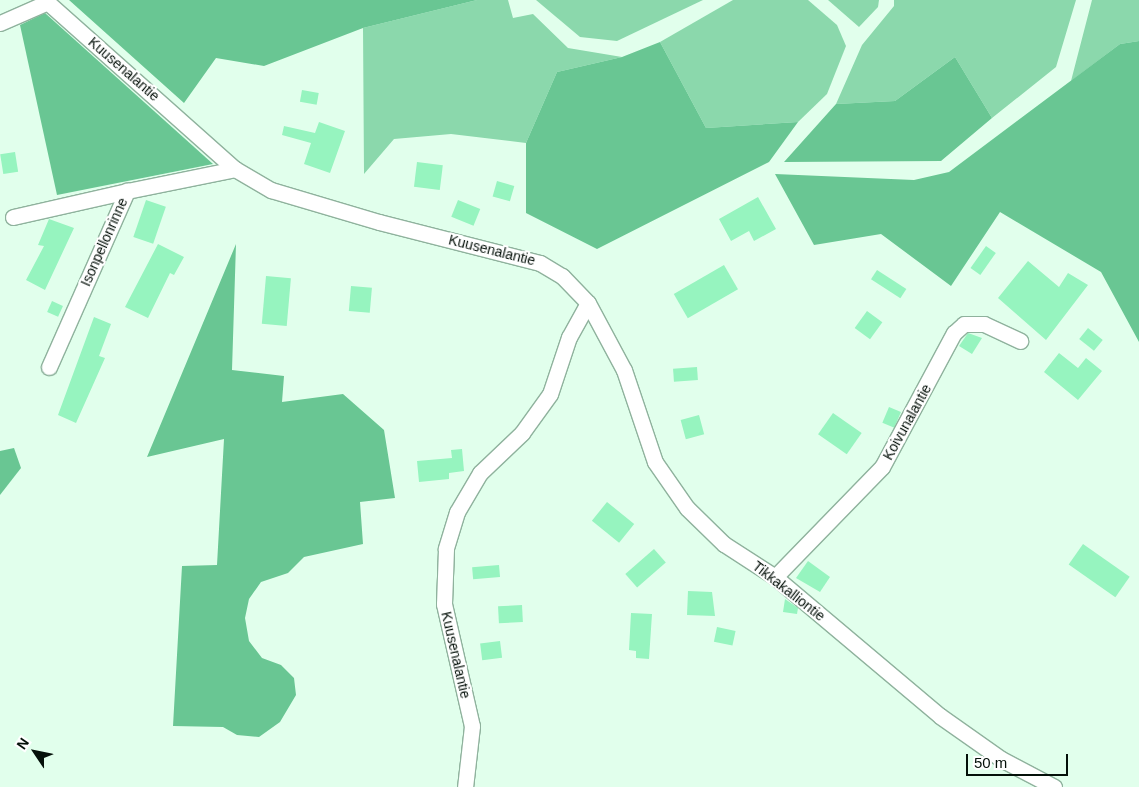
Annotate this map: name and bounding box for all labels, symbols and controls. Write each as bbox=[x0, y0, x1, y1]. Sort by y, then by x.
street label: Kuusenalantie bbox=[85, 34, 163, 104]
street label: Isonpellonrinne bbox=[77, 195, 131, 289]
street label: Kuusenalantie bbox=[447, 231, 537, 269]
street label: Koivunalantie bbox=[879, 381, 935, 463]
street label: Tikkakalliontie bbox=[749, 557, 829, 625]
street label: Kuusenalantie bbox=[438, 610, 474, 700]
north arrow bbox=[10, 727, 60, 777]
text: N bbox=[13, 735, 32, 752]
scale bar bbox=[969, 744, 1072, 776]
text: 50 m bbox=[974, 754, 1007, 771]

